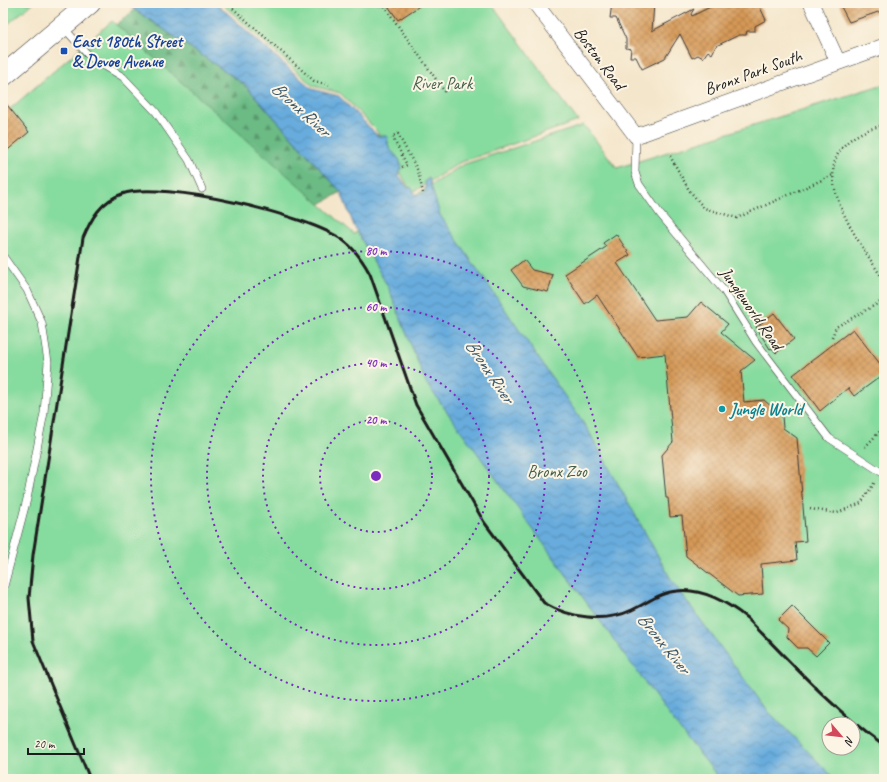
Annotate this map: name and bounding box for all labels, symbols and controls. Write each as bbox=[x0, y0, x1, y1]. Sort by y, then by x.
street label: Boston Road bbox=[569, 23, 631, 96]
place label: East 180th Street & Devoe Avenue bbox=[72, 31, 184, 72]
street label: Bronx Park South bbox=[702, 45, 806, 100]
marker: East 180th Street & Devoe Avenue bbox=[59, 46, 69, 56]
park label: River Park bbox=[412, 73, 474, 94]
water label: Bronx River bbox=[267, 77, 337, 143]
text: 80 m bbox=[366, 243, 387, 259]
street label: Jungleworld Road bbox=[715, 262, 790, 356]
text: 60 m bbox=[366, 299, 388, 315]
water label: Bronx River bbox=[461, 335, 521, 409]
text: 40 m bbox=[366, 355, 387, 371]
place label: Jungle World bbox=[729, 399, 806, 420]
marker: Jungle World bbox=[717, 404, 727, 414]
text: 20 m bbox=[366, 412, 387, 428]
park label: Bronx Zoo bbox=[527, 461, 588, 482]
centre of rings bbox=[369, 469, 383, 483]
water label: Bronx River bbox=[633, 608, 697, 680]
north arrow bbox=[821, 716, 861, 756]
scale bar bbox=[28, 730, 84, 756]
text: N bbox=[841, 734, 858, 749]
text: 20 m bbox=[34, 736, 56, 752]

